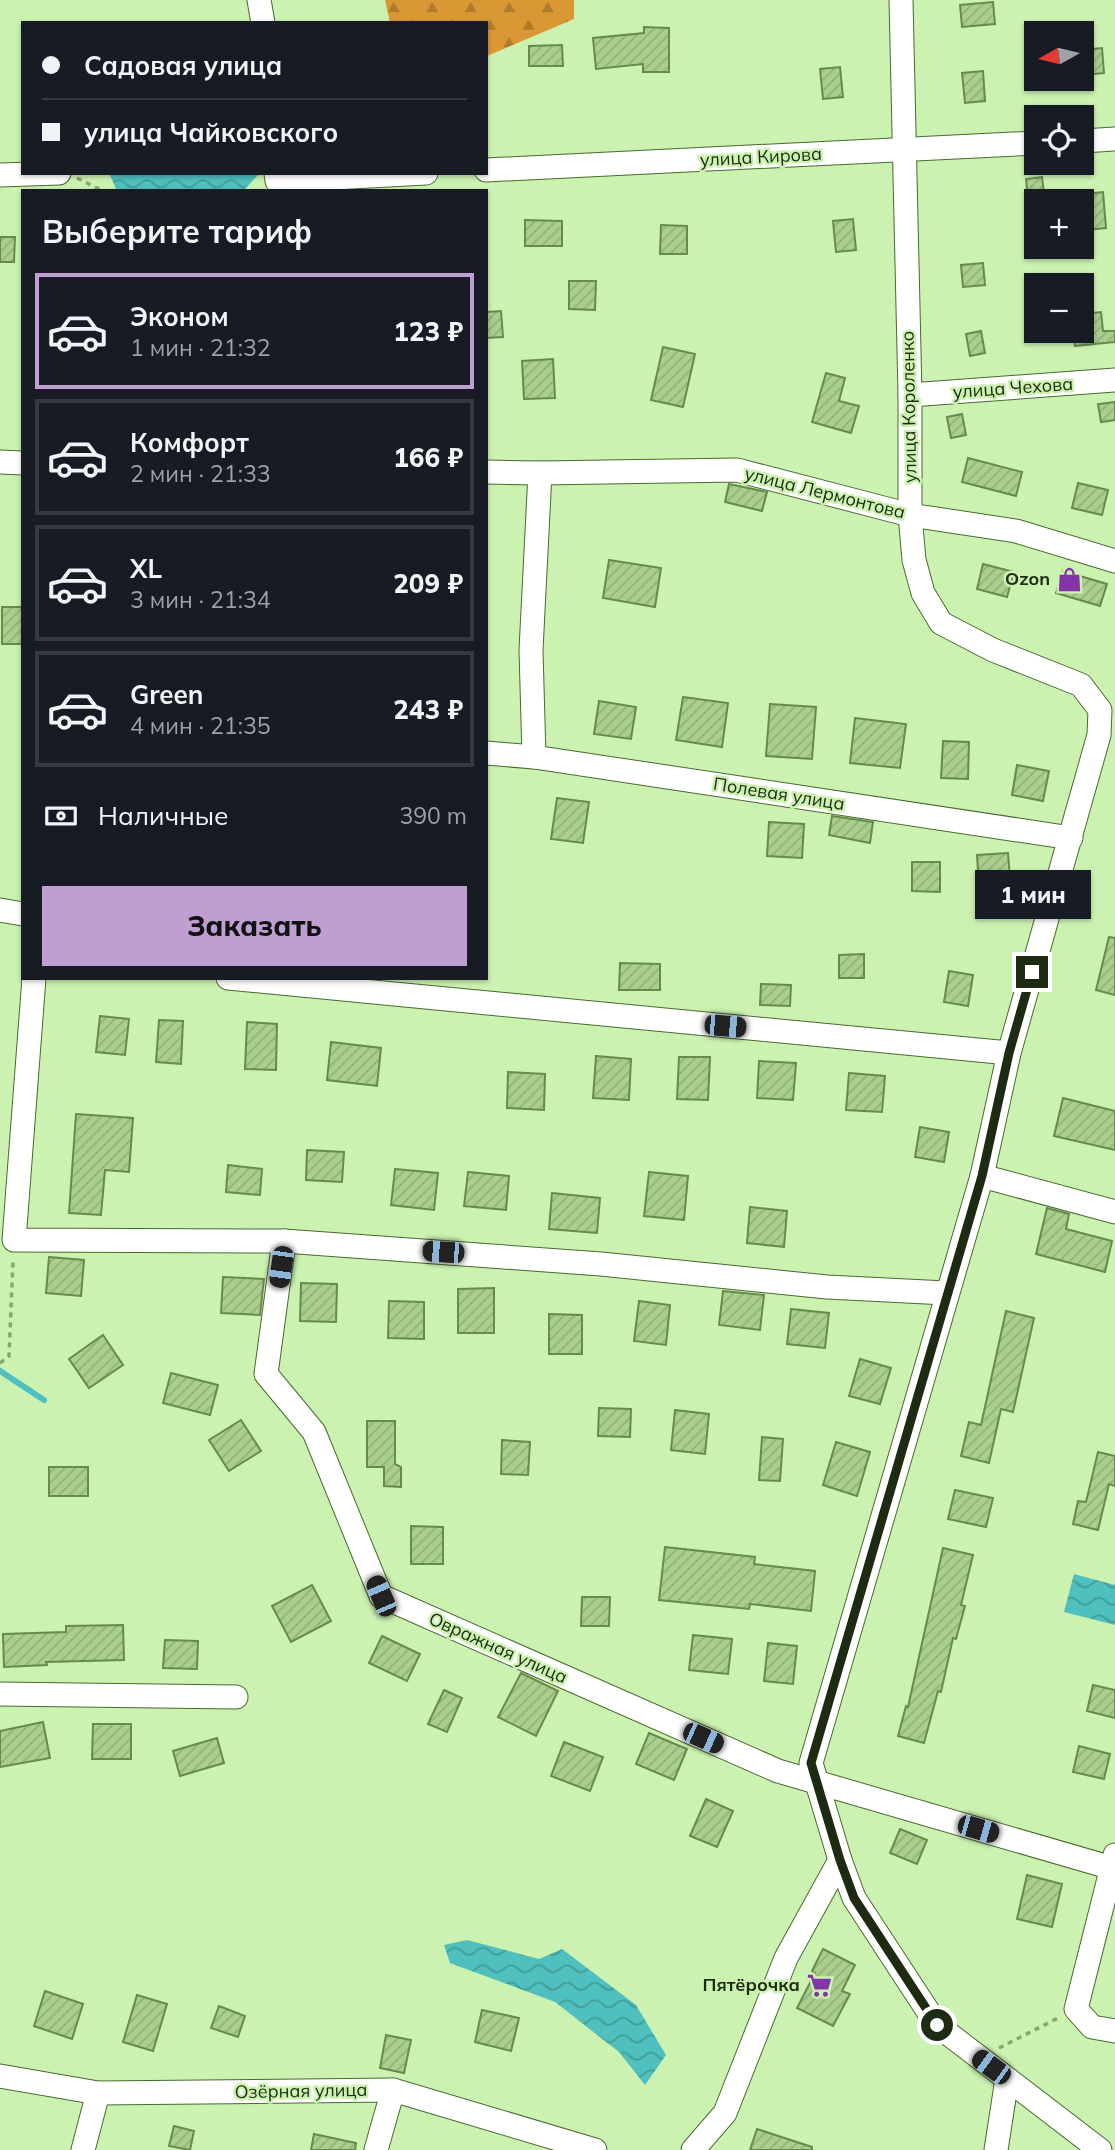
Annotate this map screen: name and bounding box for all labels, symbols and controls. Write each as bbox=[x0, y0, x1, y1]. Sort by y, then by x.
north arrow bbox=[1024, 21, 1094, 91]
map controls bbox=[1024, 21, 1094, 343]
text: Садовая улица bbox=[84, 49, 282, 82]
button: locate bbox=[1024, 105, 1094, 175]
text: улица Чайковского bbox=[84, 116, 338, 149]
street label: улица Кирова bbox=[699, 142, 823, 171]
button: + bbox=[1024, 189, 1094, 259]
text: Выберите тариф bbox=[42, 211, 312, 251]
button: − bbox=[1024, 273, 1094, 343]
icon: car bbox=[46, 300, 109, 363]
text: Эконом bbox=[130, 300, 229, 333]
text: 123 ₽ bbox=[393, 315, 463, 348]
street label: улица Короленко bbox=[896, 331, 921, 483]
text: 1 мин · 21:32 bbox=[130, 333, 270, 362]
street label: улица Чехова bbox=[952, 372, 1074, 403]
icon: car bbox=[46, 426, 109, 489]
text: Комфорт bbox=[130, 426, 249, 459]
text: 166 ₽ bbox=[393, 441, 463, 474]
text: 2 мин · 21:33 bbox=[130, 459, 270, 488]
street label: улица Лермонтова bbox=[742, 461, 908, 524]
icon: car bbox=[46, 552, 109, 615]
text: XL bbox=[130, 552, 162, 585]
shop icon: Ozon bbox=[1056, 565, 1084, 593]
text: 209 ₽ bbox=[393, 567, 463, 600]
place label: Ozon bbox=[1005, 567, 1050, 590]
text: 3 мин · 21:34 bbox=[130, 585, 270, 614]
icon: car bbox=[46, 678, 109, 741]
text: Green bbox=[130, 678, 203, 711]
text: 243 ₽ bbox=[393, 693, 463, 726]
text: 4 мин · 21:35 bbox=[130, 711, 270, 740]
street label: Полевая улица bbox=[712, 772, 846, 815]
icon: cash bbox=[42, 797, 80, 835]
text: Наличные bbox=[98, 799, 228, 832]
text: 390 m bbox=[399, 801, 467, 830]
callout: 1 мин bbox=[974, 870, 1090, 920]
text: 1 мин bbox=[1000, 880, 1066, 909]
button: Заказать bbox=[42, 886, 467, 966]
route end bbox=[1016, 956, 1048, 988]
car bbox=[704, 1014, 747, 1038]
car bbox=[422, 1240, 465, 1264]
car bbox=[268, 1245, 295, 1289]
car bbox=[364, 1573, 399, 1619]
street label: Овражная улица bbox=[425, 1607, 571, 1688]
car bbox=[680, 1720, 727, 1756]
car bbox=[955, 1813, 1002, 1845]
supermarket icon: Пятёрочка bbox=[806, 1971, 834, 1999]
place label: Пятёрочка bbox=[703, 1973, 800, 1996]
route start bbox=[921, 2009, 953, 2041]
car bbox=[968, 2046, 1015, 2088]
street label: Озёрная улица bbox=[234, 2078, 368, 2103]

